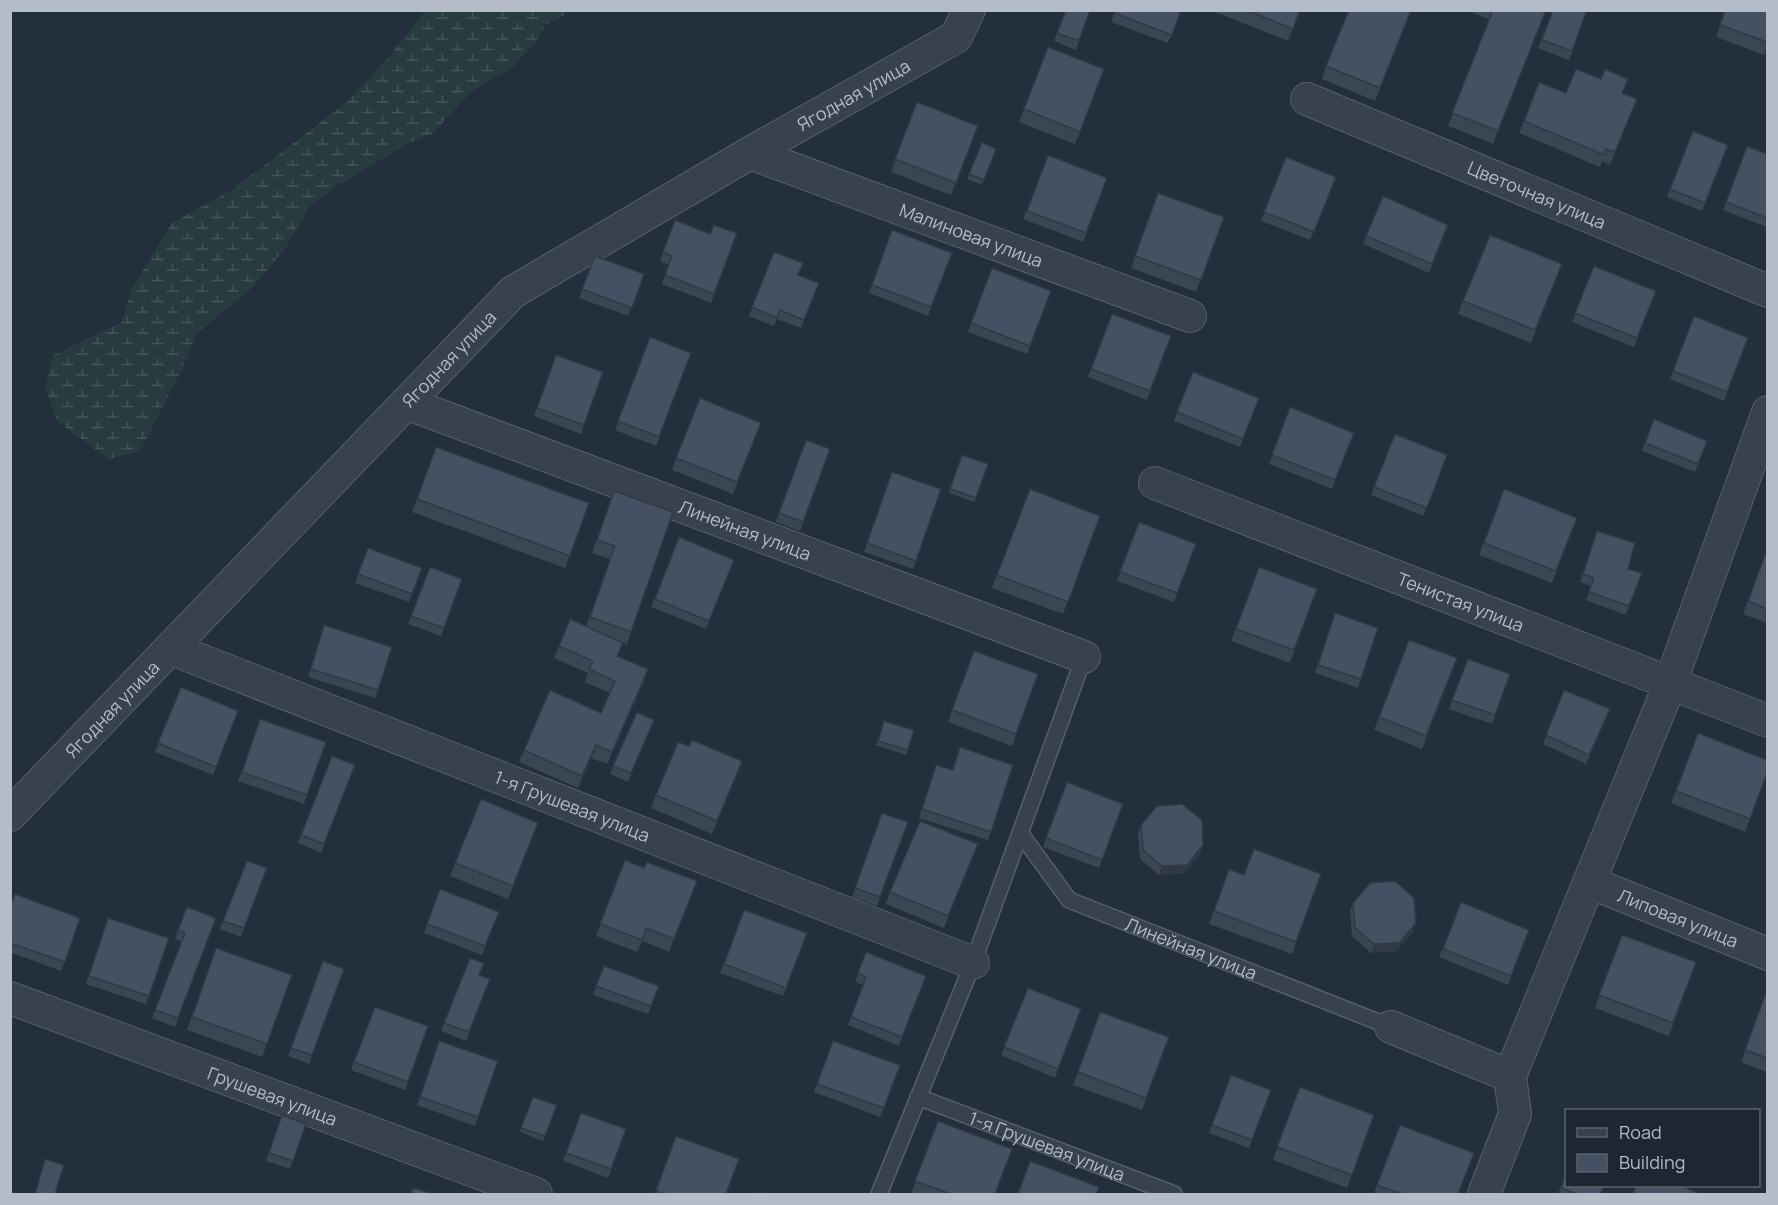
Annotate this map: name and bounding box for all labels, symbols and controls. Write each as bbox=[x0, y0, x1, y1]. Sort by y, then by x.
street label: Ягодная улица bbox=[793, 53, 914, 136]
street label: Цветочная улица bbox=[1464, 155, 1610, 234]
street label: Малиновая улица bbox=[896, 197, 1046, 272]
street label: Ягодная улица bbox=[396, 305, 501, 413]
street label: Линейная улица bbox=[676, 494, 814, 566]
street label: Тенистая улица bbox=[1394, 566, 1527, 637]
street label: Ягодная улица bbox=[60, 655, 164, 763]
street label: 1-я Грушевая улица bbox=[491, 765, 653, 847]
street label: Липовая улица bbox=[1614, 883, 1742, 953]
street label: Линейная улица bbox=[1122, 911, 1260, 985]
street label: Грушевая улица bbox=[204, 1061, 341, 1131]
street label: 1-я Грушевая улица bbox=[966, 1105, 1128, 1186]
legend bbox=[1565, 1109, 1760, 1187]
text: Road bbox=[1619, 1120, 1662, 1144]
text: Building bbox=[1619, 1150, 1685, 1174]

